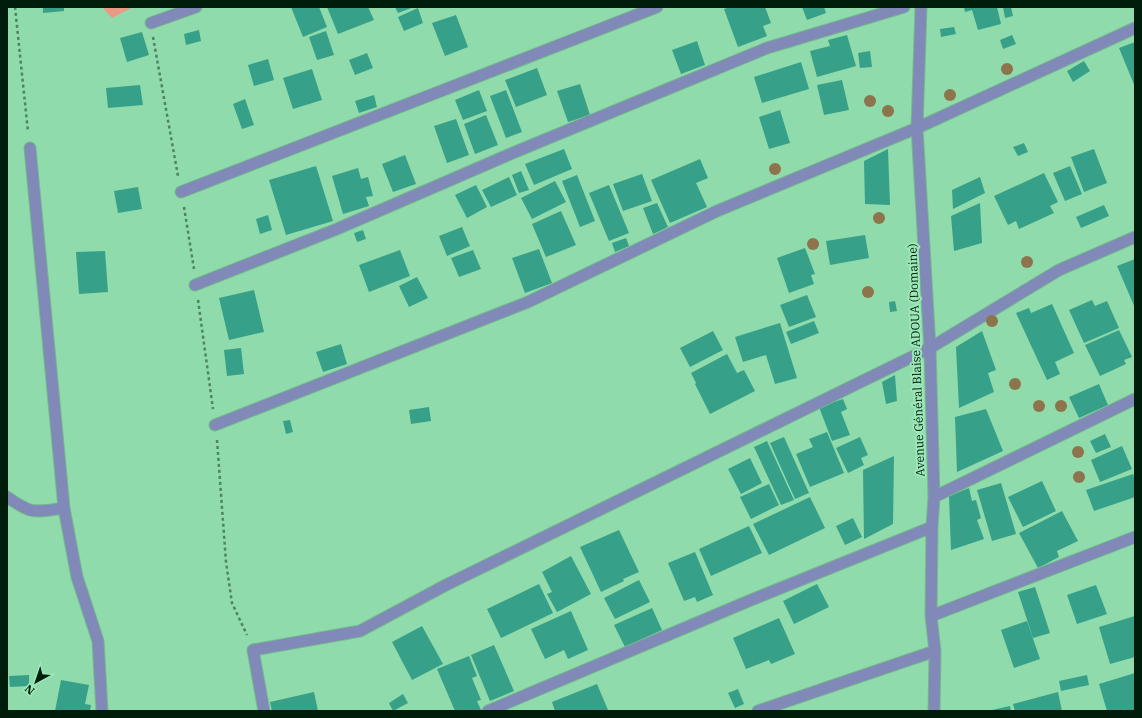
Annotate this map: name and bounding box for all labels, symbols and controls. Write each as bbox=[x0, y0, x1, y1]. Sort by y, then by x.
street label: Avenue Général Blaise ADOUA (Domaine) bbox=[904, 243, 928, 477]
north arrow bbox=[16, 662, 56, 702]
text: N bbox=[22, 681, 37, 698]

